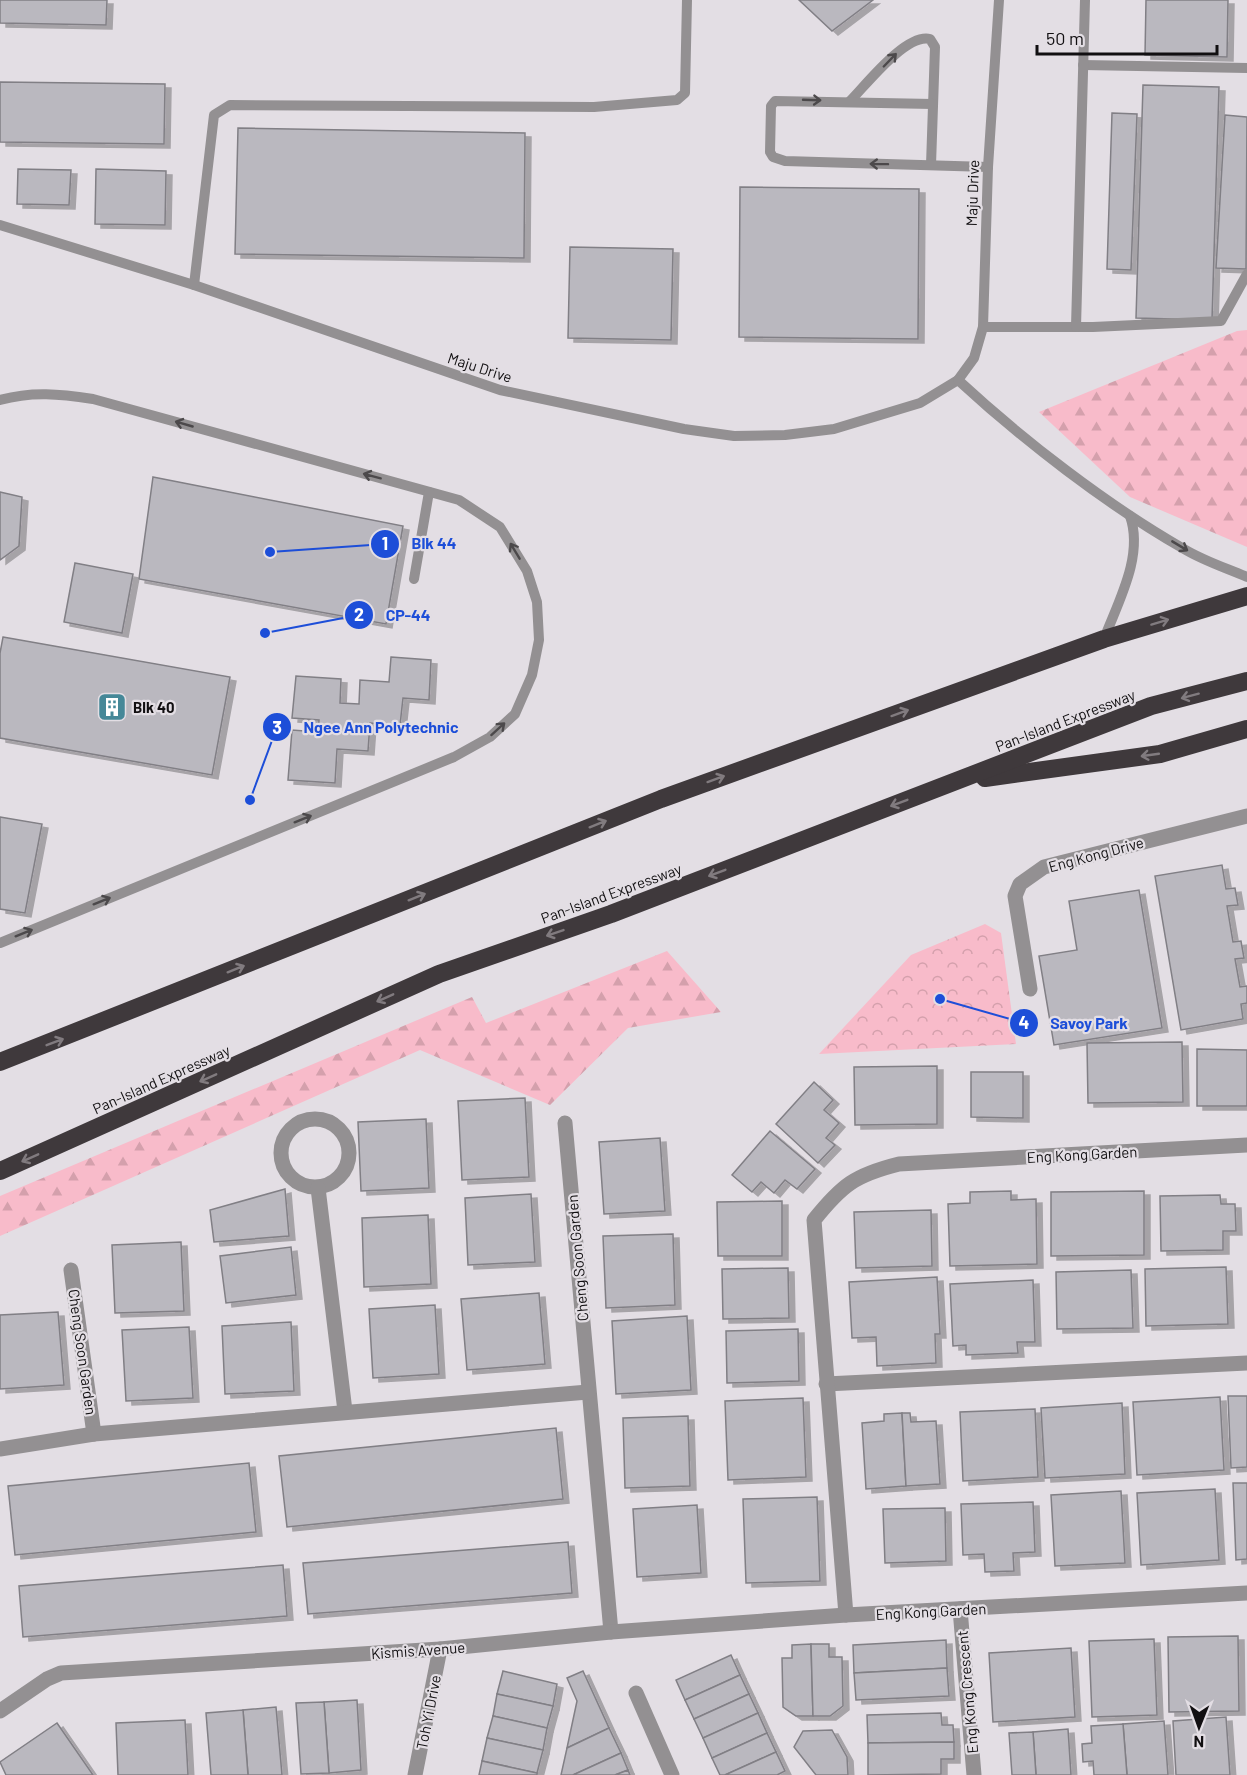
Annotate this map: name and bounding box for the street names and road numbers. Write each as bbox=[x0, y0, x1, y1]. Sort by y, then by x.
street label: Maju Drive bbox=[962, 159, 982, 227]
street label: Maju Drive bbox=[446, 348, 514, 386]
street label: Pan-Island Expressway bbox=[992, 685, 1138, 755]
street label: Eng Kong Drive bbox=[1046, 833, 1146, 875]
street label: Pan-Island Expressway bbox=[538, 859, 684, 927]
street label: Pan-Island Expressway bbox=[90, 1041, 233, 1117]
street label: Eng Kong Garden bbox=[1026, 1142, 1138, 1166]
street label: Cheng Soon Garden bbox=[563, 1194, 591, 1322]
street label: Cheng Soon Garden bbox=[65, 1288, 101, 1416]
street label: Eng Kong Garden bbox=[875, 1599, 987, 1623]
street label: Eng Kong Crescent bbox=[953, 1630, 981, 1754]
street label: Kismis Avenue bbox=[370, 1638, 466, 1662]
street label: Toh Yi Drive bbox=[412, 1673, 444, 1751]

